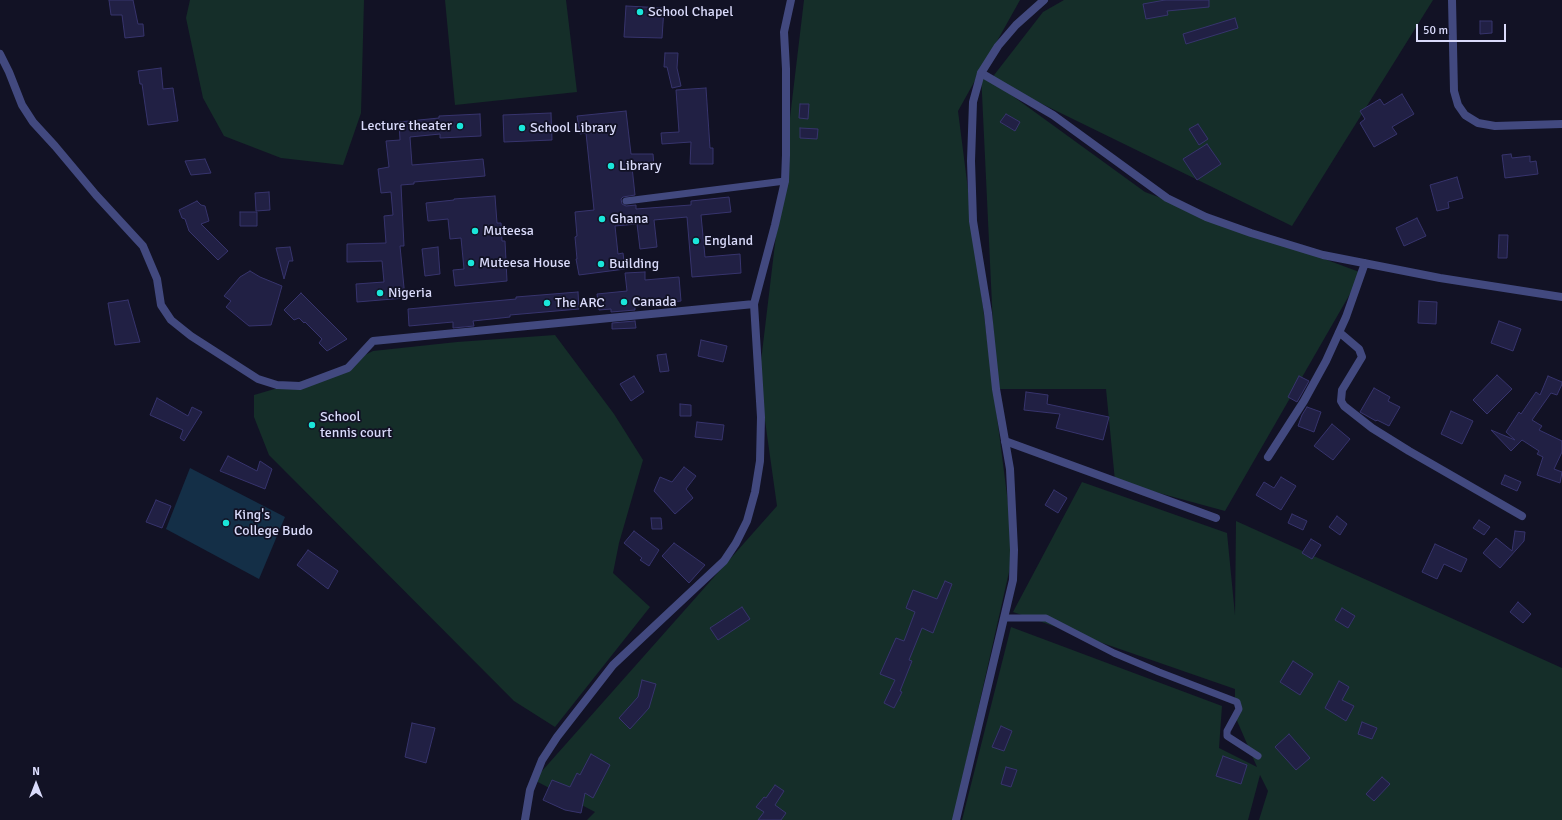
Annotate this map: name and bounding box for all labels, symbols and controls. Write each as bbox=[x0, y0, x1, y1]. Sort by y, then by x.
place label: School Chapel bbox=[648, 4, 733, 20]
marker: School Chapel bbox=[635, 7, 645, 17]
scale bar bbox=[1418, 16, 1508, 42]
text: 50 m bbox=[1423, 23, 1448, 38]
place label: Lecture theater bbox=[361, 118, 452, 134]
place label: School Library bbox=[530, 120, 616, 136]
marker: Lecture theater bbox=[455, 121, 465, 131]
marker: School Library bbox=[517, 123, 527, 133]
place label: Library bbox=[619, 158, 661, 174]
marker: Library bbox=[606, 161, 616, 171]
place label: Ghana bbox=[610, 211, 648, 227]
marker: Ghana bbox=[597, 214, 607, 224]
place label: Muteesa bbox=[483, 223, 534, 239]
marker: Muteesa bbox=[470, 226, 480, 236]
place label: England bbox=[704, 233, 753, 249]
marker: England bbox=[691, 236, 701, 246]
place label: Muteesa House bbox=[479, 255, 571, 271]
place label: Building bbox=[609, 256, 659, 272]
marker: Muteesa House bbox=[466, 258, 476, 268]
marker: Building bbox=[596, 259, 606, 269]
place label: Nigeria bbox=[388, 285, 432, 301]
marker: Nigeria bbox=[375, 288, 385, 298]
place label: Canada bbox=[632, 294, 677, 310]
place label: The ARC bbox=[555, 295, 605, 311]
marker: Canada bbox=[619, 297, 629, 307]
marker: The ARC bbox=[542, 298, 552, 308]
place label: School tennis court bbox=[320, 409, 392, 442]
marker: School tennis court bbox=[307, 420, 317, 430]
place label: King's College Budo bbox=[234, 507, 313, 540]
marker: King's College Budo bbox=[221, 518, 231, 528]
north arrow bbox=[16, 764, 56, 804]
text: N bbox=[32, 765, 40, 778]

